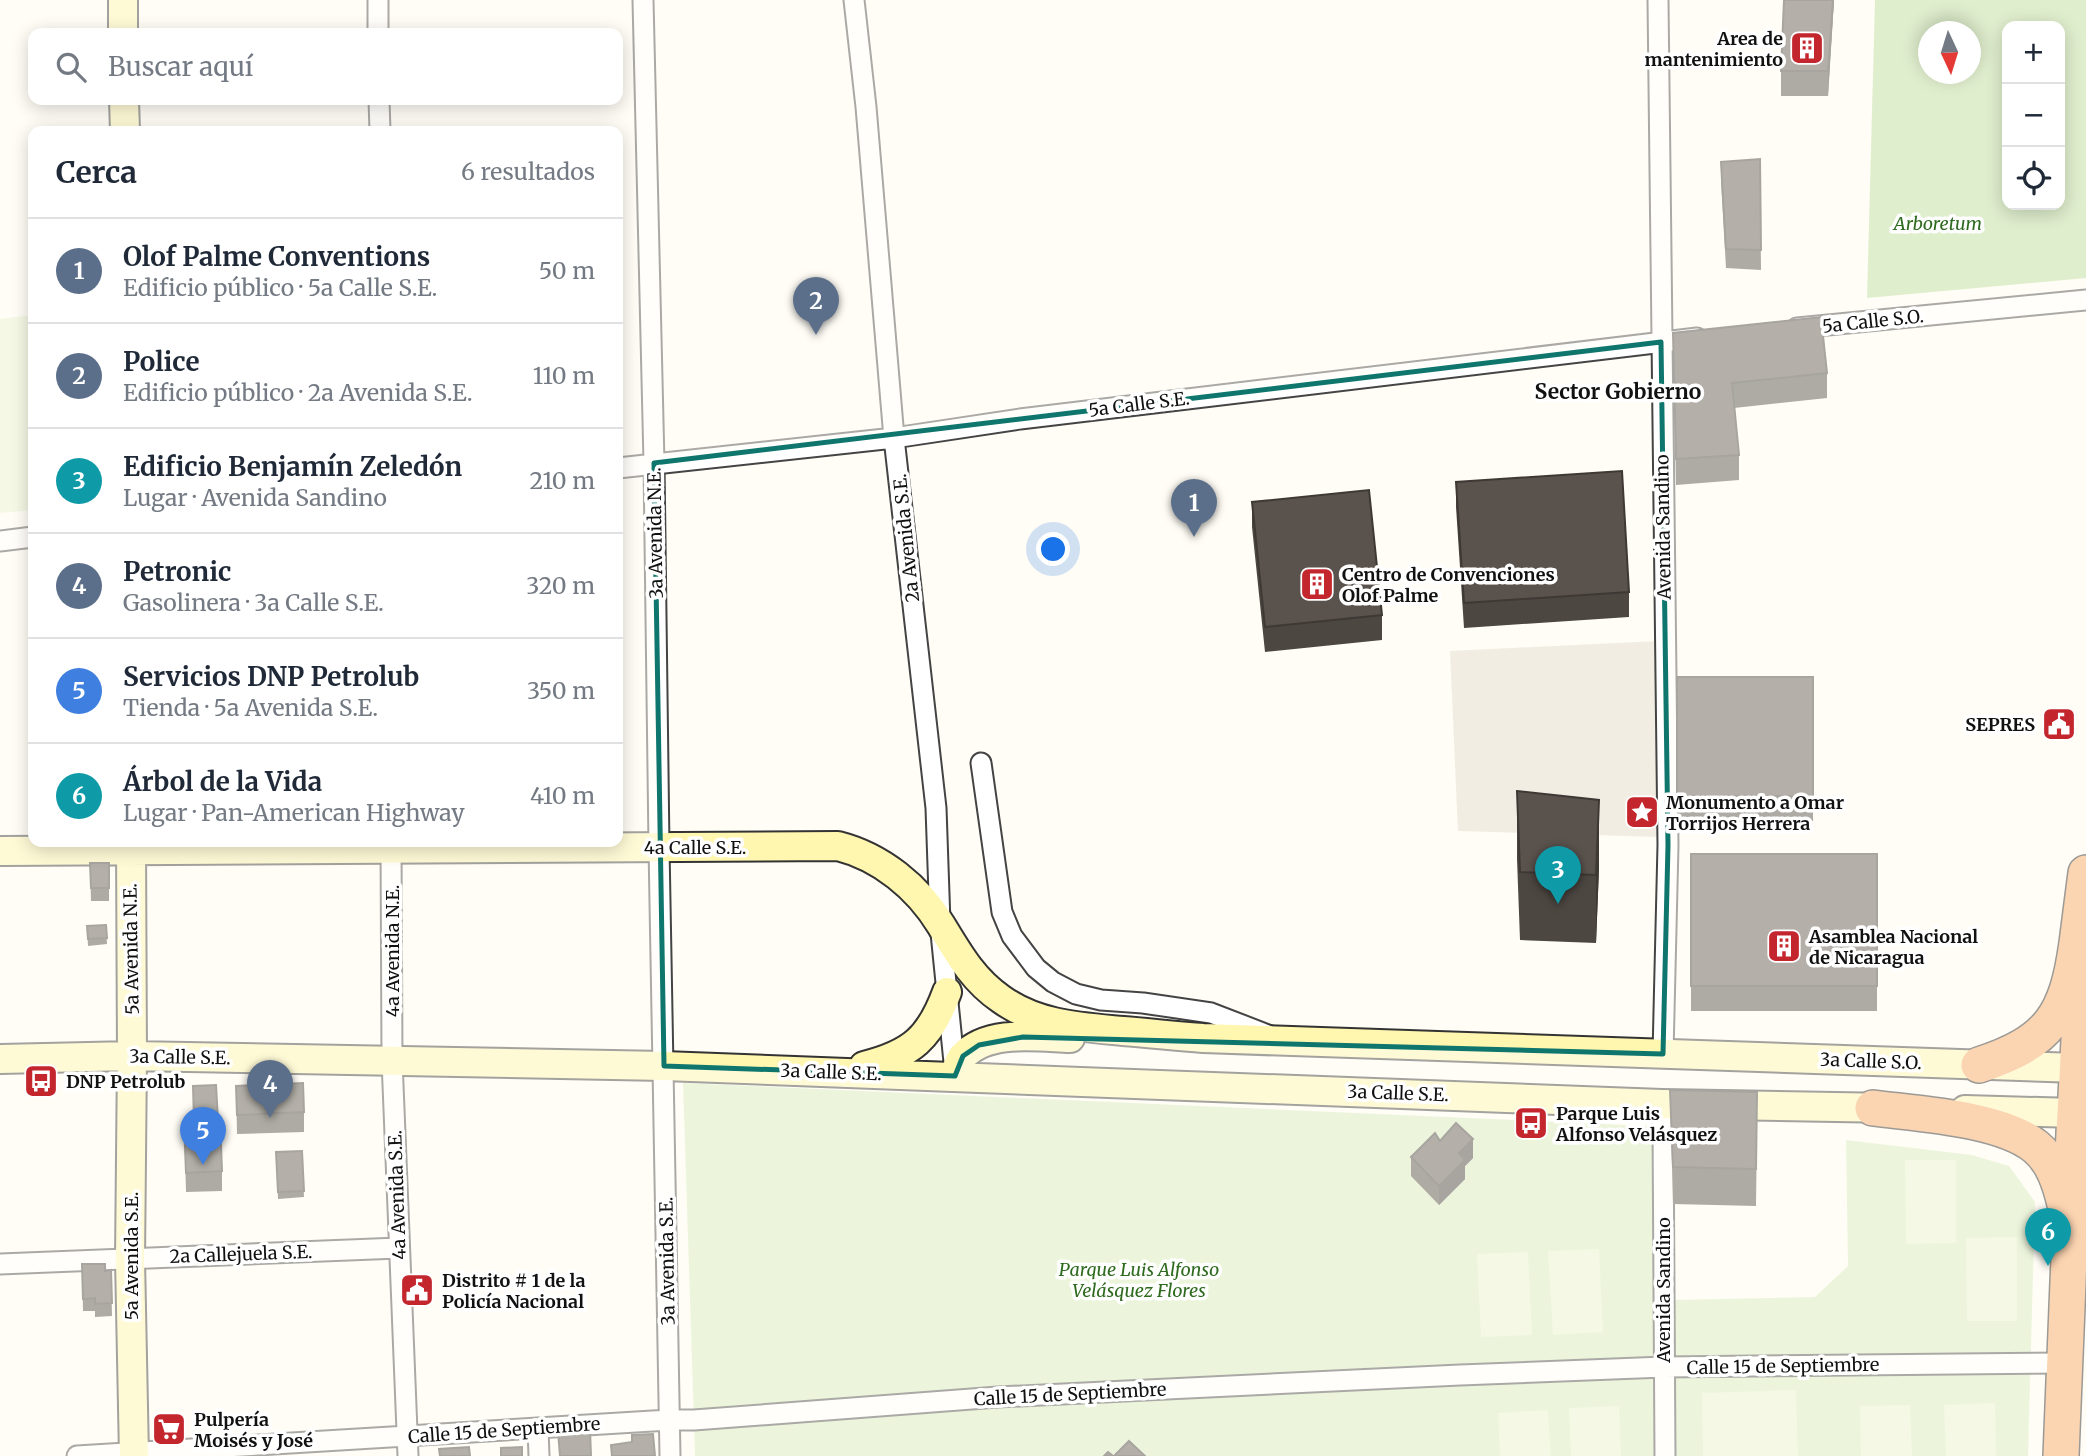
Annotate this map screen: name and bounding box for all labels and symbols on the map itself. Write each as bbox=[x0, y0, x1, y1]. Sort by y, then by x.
north arrow bbox=[1918, 21, 1981, 84]
place label: Area de mantenimiento bbox=[1645, 27, 1783, 71]
building icon: Area de mantenimiento bbox=[1788, 29, 1826, 67]
park label: Arboretum bbox=[1892, 212, 1982, 235]
pin: 2 bbox=[793, 277, 839, 335]
street label: 5a Calle S.O. bbox=[1821, 304, 1925, 338]
district label: Sector Gobierno bbox=[1535, 378, 1701, 405]
street label: 5a Calle S.E. bbox=[1087, 386, 1191, 422]
street label: Avenida Sandino bbox=[1650, 454, 1676, 601]
street label: 3a Avenida N.E. bbox=[642, 467, 668, 599]
street label: 2a Avenida S.E. bbox=[888, 473, 924, 603]
pin: 1 bbox=[1171, 479, 1217, 537]
your location bbox=[1036, 532, 1070, 566]
place label: Centro de Convenciones Olof Palme bbox=[1342, 563, 1555, 607]
building icon: Centro de Convenciones Olof Palme bbox=[1298, 565, 1336, 603]
public building icon: SEPRES bbox=[2040, 705, 2078, 743]
place label: SEPRES bbox=[1965, 713, 2035, 736]
place label: Monumento a Omar Torrijos Herrera bbox=[1666, 791, 1844, 835]
place icon: Monumento a Omar Torrijos Herrera bbox=[1623, 793, 1661, 831]
street label: 4a Calle S.E. bbox=[644, 836, 746, 859]
pin: 3 bbox=[1535, 846, 1581, 904]
street label: 5a Avenida N.E. bbox=[118, 883, 144, 1015]
street label: 4a Avenida N.E. bbox=[381, 885, 404, 1017]
place label: Asamblea Nacional de Nicaragua bbox=[1808, 925, 1978, 969]
building icon: Asamblea Nacional de Nicaragua bbox=[1765, 927, 1803, 965]
street label: 3a Calle S.E. bbox=[129, 1045, 231, 1069]
street label: 3a Calle S.O. bbox=[1820, 1048, 1922, 1074]
street label: 3a Calle S.E. bbox=[780, 1059, 882, 1085]
pin: 4 bbox=[247, 1060, 293, 1118]
bus stop icon: DNP Petrolub bbox=[22, 1062, 60, 1100]
place label: DNP Petrolub bbox=[66, 1070, 185, 1093]
street label: 3a Calle S.E. bbox=[1347, 1080, 1449, 1106]
place label: Parque Luis Alfonso Velásquez bbox=[1555, 1102, 1717, 1146]
bus stop icon: Parque Luis Alfonso Velásquez bbox=[1512, 1104, 1550, 1142]
pin: 5 bbox=[180, 1107, 226, 1165]
street label: 4a Avenida S.E. bbox=[383, 1130, 411, 1260]
street label: 5a Avenida S.E. bbox=[120, 1192, 143, 1320]
street label: 3a Avenida S.E. bbox=[654, 1197, 680, 1325]
pin: 6 bbox=[2025, 1208, 2071, 1266]
street label: Avenida Sandino bbox=[1652, 1217, 1675, 1364]
street label: 2a Callejuela S.E. bbox=[169, 1240, 313, 1268]
park label: Parque Luis Alfonso Velásquez Flores bbox=[1059, 1258, 1219, 1302]
place label: Distrito # 1 de la Policía Nacional bbox=[442, 1269, 585, 1313]
public building icon: Distrito # 1 de la Policía Nacional bbox=[398, 1271, 436, 1309]
street label: Calle 15 de Septiembre bbox=[1686, 1353, 1880, 1379]
street label: Calle 15 de Septiembre bbox=[973, 1377, 1167, 1411]
place label: Pulpería Moisés y José bbox=[194, 1408, 313, 1452]
supermarket icon: Pulpería Moisés y José bbox=[150, 1410, 188, 1448]
street label: Calle 15 de Septiembre bbox=[407, 1412, 601, 1448]

